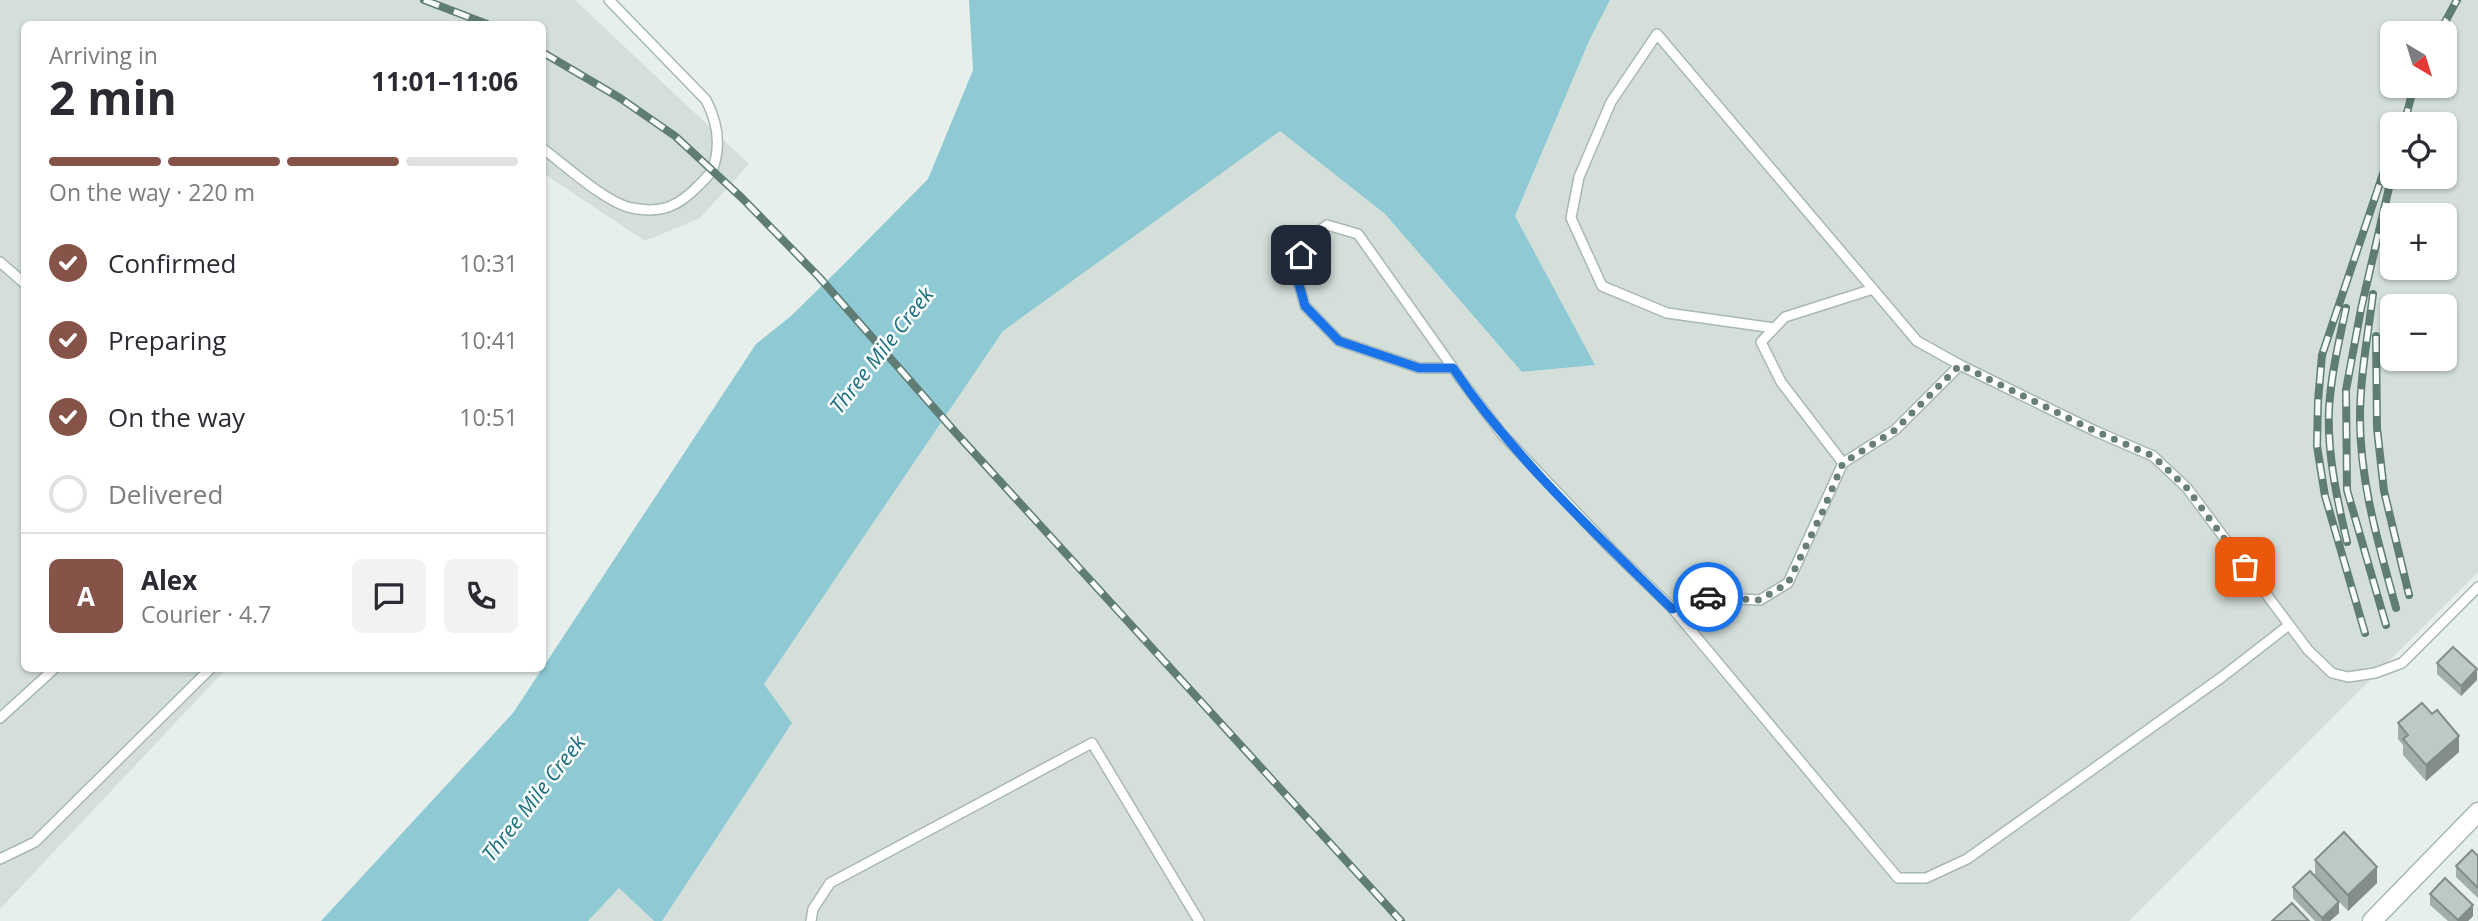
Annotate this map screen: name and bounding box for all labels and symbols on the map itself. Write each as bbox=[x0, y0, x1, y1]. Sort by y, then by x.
north arrow bbox=[2380, 21, 2457, 98]
pin bbox=[1271, 225, 1331, 285]
water label: Three Mile Creek bbox=[823, 280, 940, 419]
pin bbox=[2215, 537, 2275, 597]
courier bbox=[1673, 562, 1743, 632]
water label: Three Mile Creek bbox=[475, 728, 592, 867]

